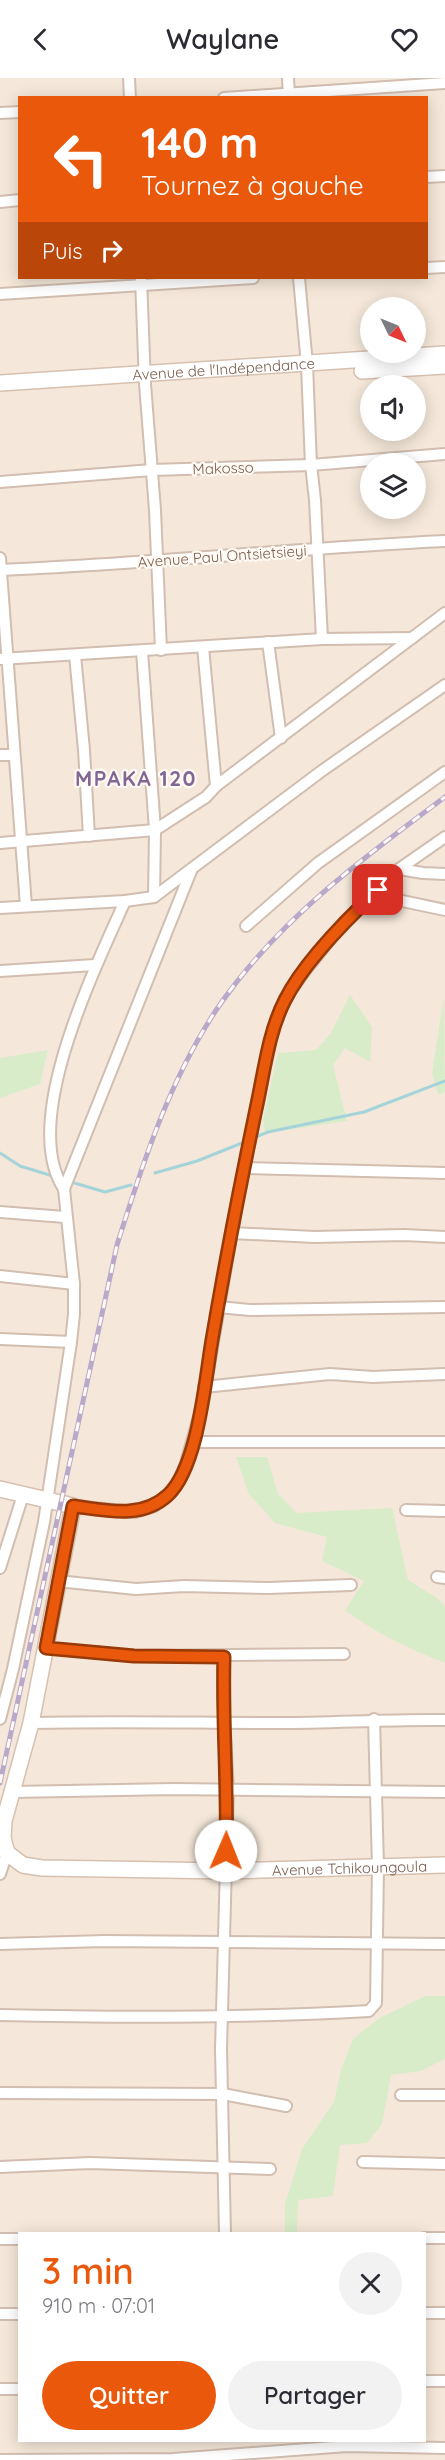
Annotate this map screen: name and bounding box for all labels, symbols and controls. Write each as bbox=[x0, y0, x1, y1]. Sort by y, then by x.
text: Waylane bbox=[166, 22, 279, 56]
icon: back bbox=[24, 23, 57, 56]
icon: heart bbox=[388, 23, 421, 56]
text: 140 m bbox=[141, 116, 258, 169]
icon: left bbox=[42, 120, 120, 198]
text: Tournez à gauche bbox=[141, 168, 364, 202]
icon: right bbox=[95, 234, 128, 267]
text: Puis bbox=[42, 237, 83, 265]
north arrow bbox=[360, 297, 426, 363]
map controls bbox=[360, 297, 426, 519]
street label: Avenue de l'Indépendance bbox=[132, 353, 315, 384]
button: sound bbox=[360, 375, 426, 441]
button: layers bbox=[360, 453, 426, 519]
street label: Makosso bbox=[192, 457, 254, 479]
street label: Avenue Paul Ontsietsieyi bbox=[137, 541, 307, 571]
district label: MPAKA 120 bbox=[75, 765, 197, 791]
pin bbox=[352, 864, 403, 915]
icon: arrive bbox=[361, 873, 394, 906]
position arrow bbox=[194, 1819, 258, 1883]
street label: Avenue Tchikoungoula bbox=[272, 1856, 427, 1879]
text: 3 min bbox=[42, 2248, 134, 2293]
button: close bbox=[339, 2252, 402, 2315]
text: 910 m · 07:01 bbox=[42, 2293, 155, 2318]
button: Quitter bbox=[42, 2361, 216, 2430]
button: Partager bbox=[228, 2361, 402, 2430]

